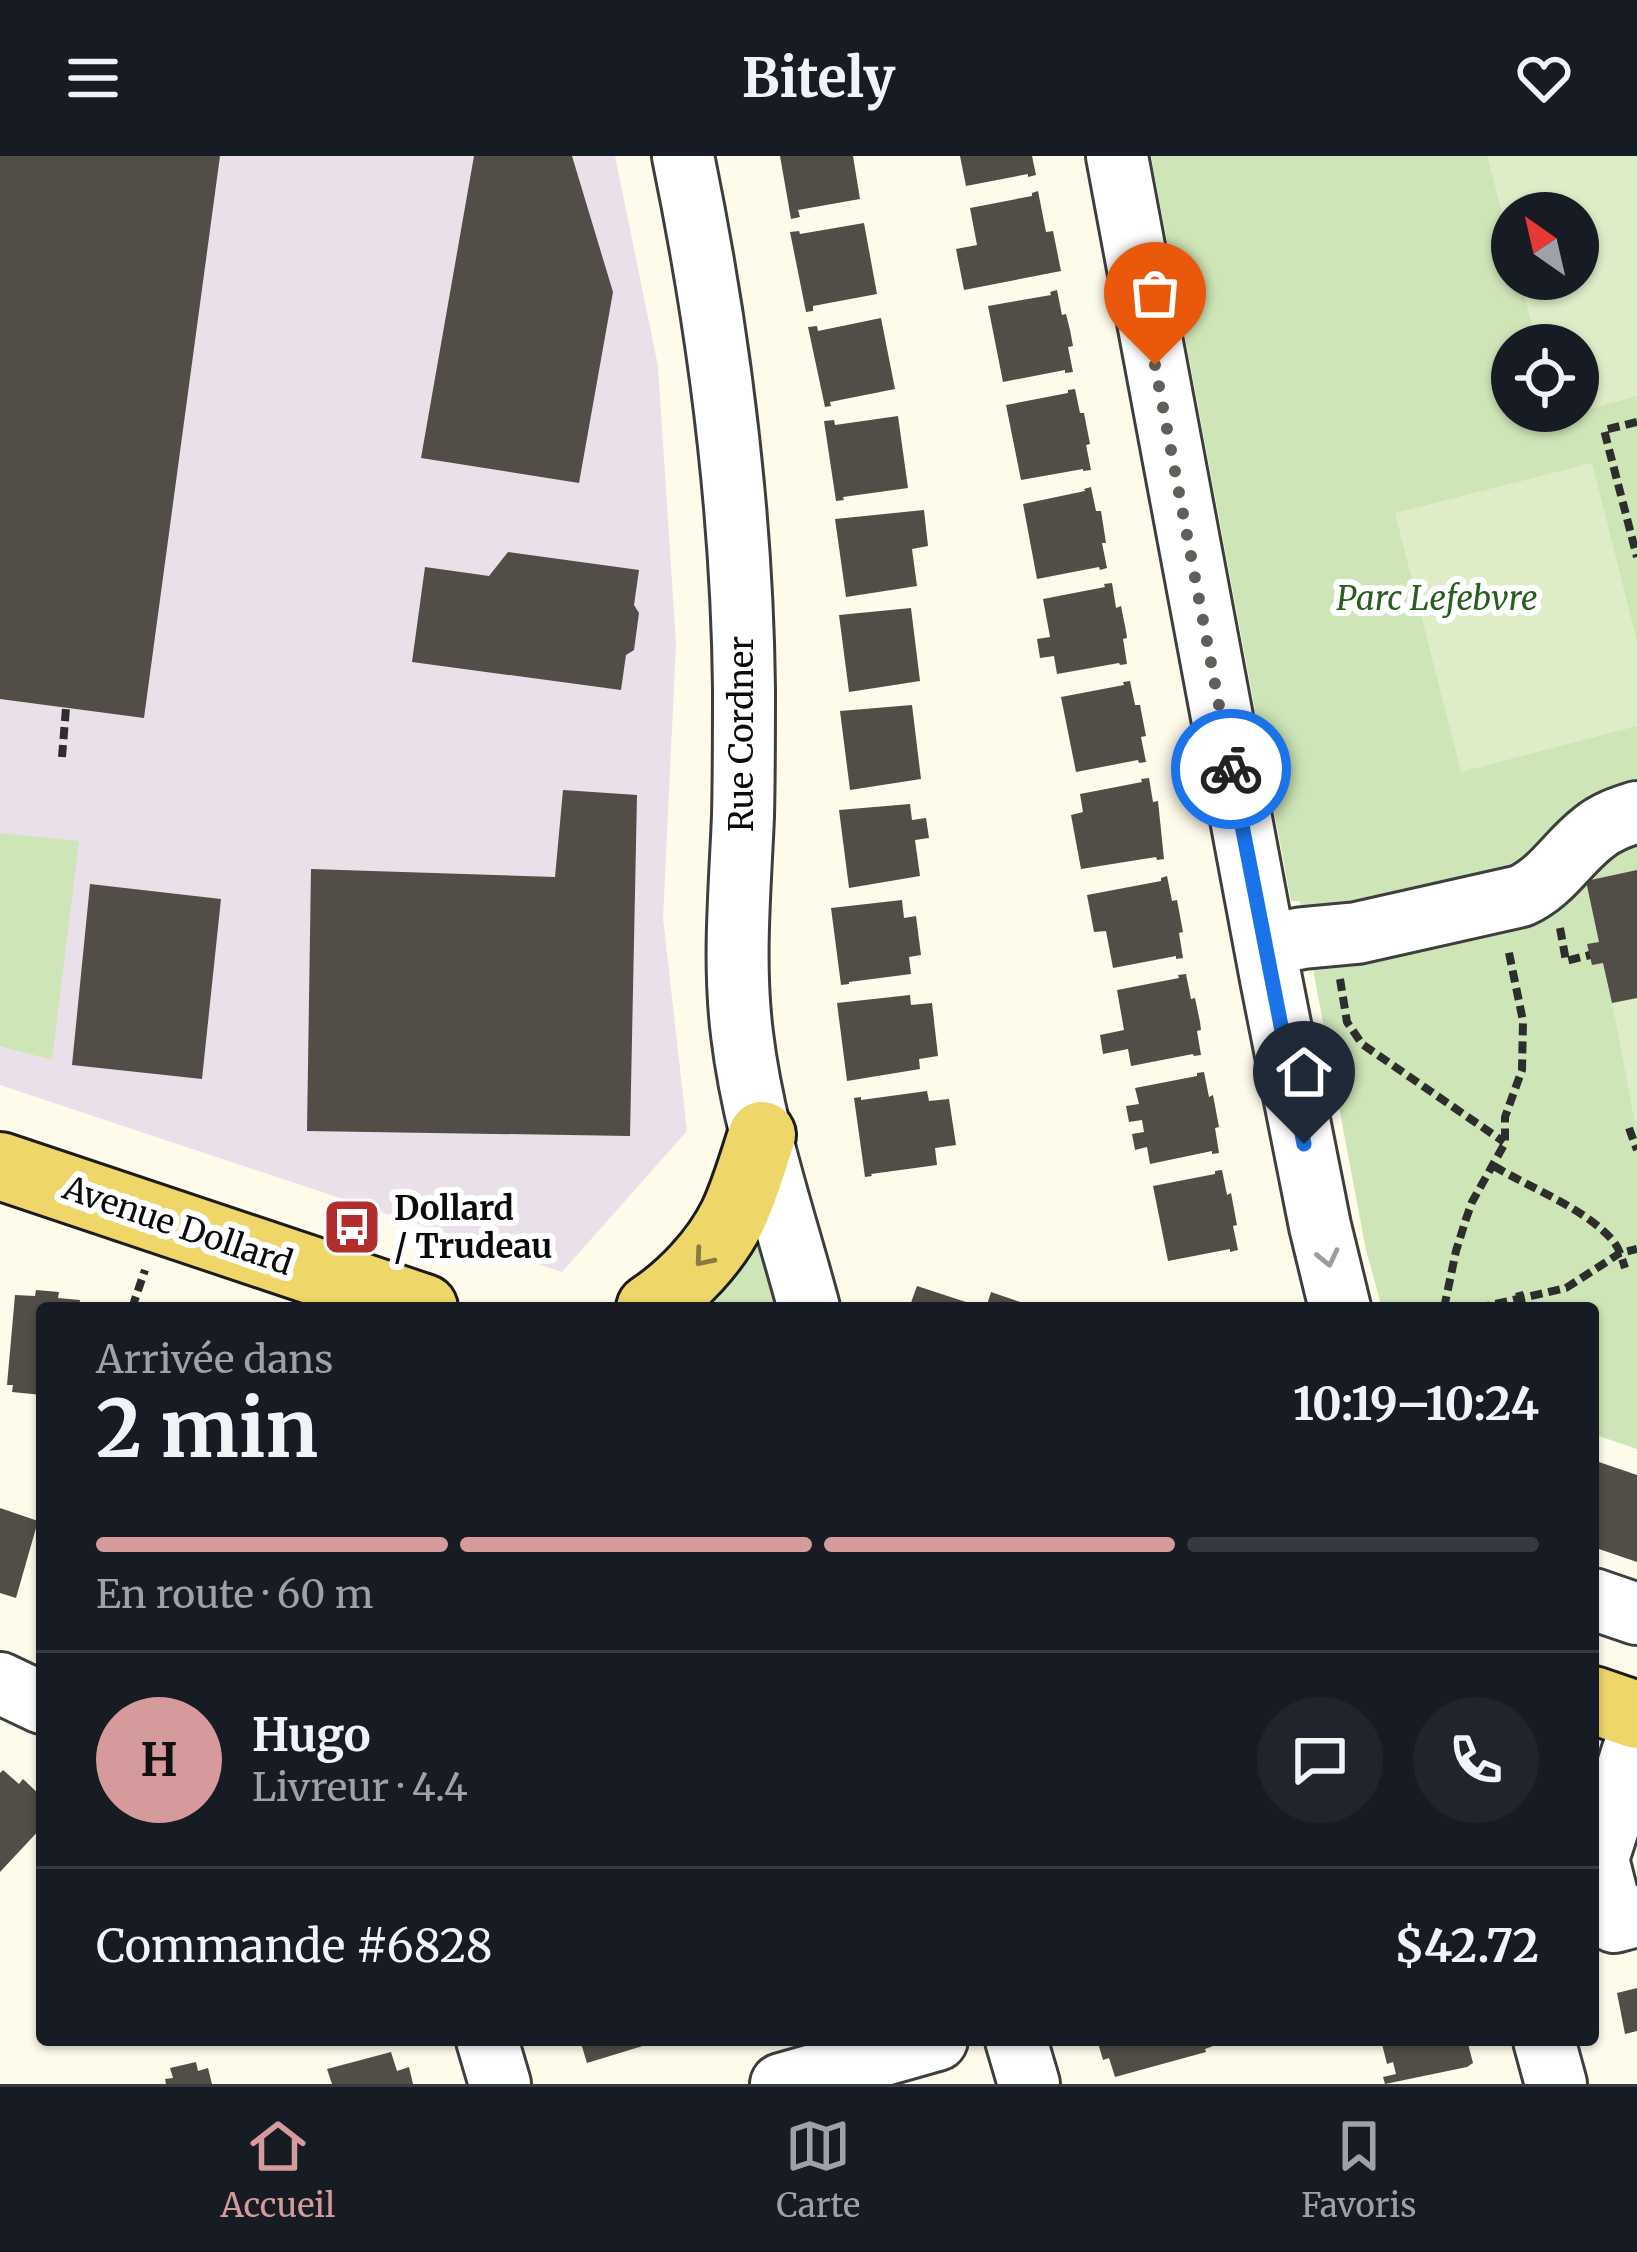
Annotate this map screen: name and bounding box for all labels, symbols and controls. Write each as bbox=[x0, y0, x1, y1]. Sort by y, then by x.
text: Bitely bbox=[742, 44, 895, 112]
icon: menu bbox=[60, 45, 126, 111]
icon: heart bbox=[1511, 45, 1577, 111]
north arrow bbox=[1491, 192, 1599, 300]
map controls bbox=[1491, 192, 1599, 432]
pin bbox=[1104, 242, 1206, 365]
icon: bag bbox=[1122, 260, 1188, 326]
button: locate bbox=[1491, 324, 1599, 432]
park label: Parc Lefebvre bbox=[1336, 578, 1538, 619]
street label: Rue Cordner bbox=[721, 636, 762, 832]
courier bbox=[1171, 709, 1291, 829]
icon: bike bbox=[1198, 736, 1264, 802]
pin bbox=[1253, 1021, 1355, 1144]
icon: home bbox=[1271, 1039, 1337, 1105]
street label: Avenue Dollard bbox=[57, 1167, 298, 1284]
place label: Dollard / Trudeau bbox=[394, 1188, 553, 1267]
bus stop icon: Dollard / Trudeau bbox=[321, 1196, 383, 1258]
one-way arrow bbox=[696, 1244, 718, 1266]
one-way arrow bbox=[1314, 1248, 1339, 1268]
text: Arrivée dans bbox=[96, 1335, 333, 1384]
text: 10:19–10:24 bbox=[1293, 1376, 1539, 1432]
text: 2 min bbox=[96, 1380, 318, 1478]
text: En route · 60 m bbox=[96, 1570, 373, 1619]
button: chat bbox=[1257, 1697, 1383, 1823]
button: phone bbox=[1413, 1697, 1539, 1823]
text: Hugo bbox=[252, 1707, 371, 1763]
text: H bbox=[140, 1732, 178, 1788]
text: Livreur · 4.4 bbox=[252, 1763, 468, 1812]
text: Commande #6828 bbox=[96, 1918, 493, 1974]
text: $42.72 bbox=[1394, 1918, 1539, 1974]
tab: Accueil bbox=[221, 2113, 335, 2226]
tab: Carte bbox=[776, 2113, 860, 2226]
tab: Favoris bbox=[1301, 2113, 1416, 2226]

